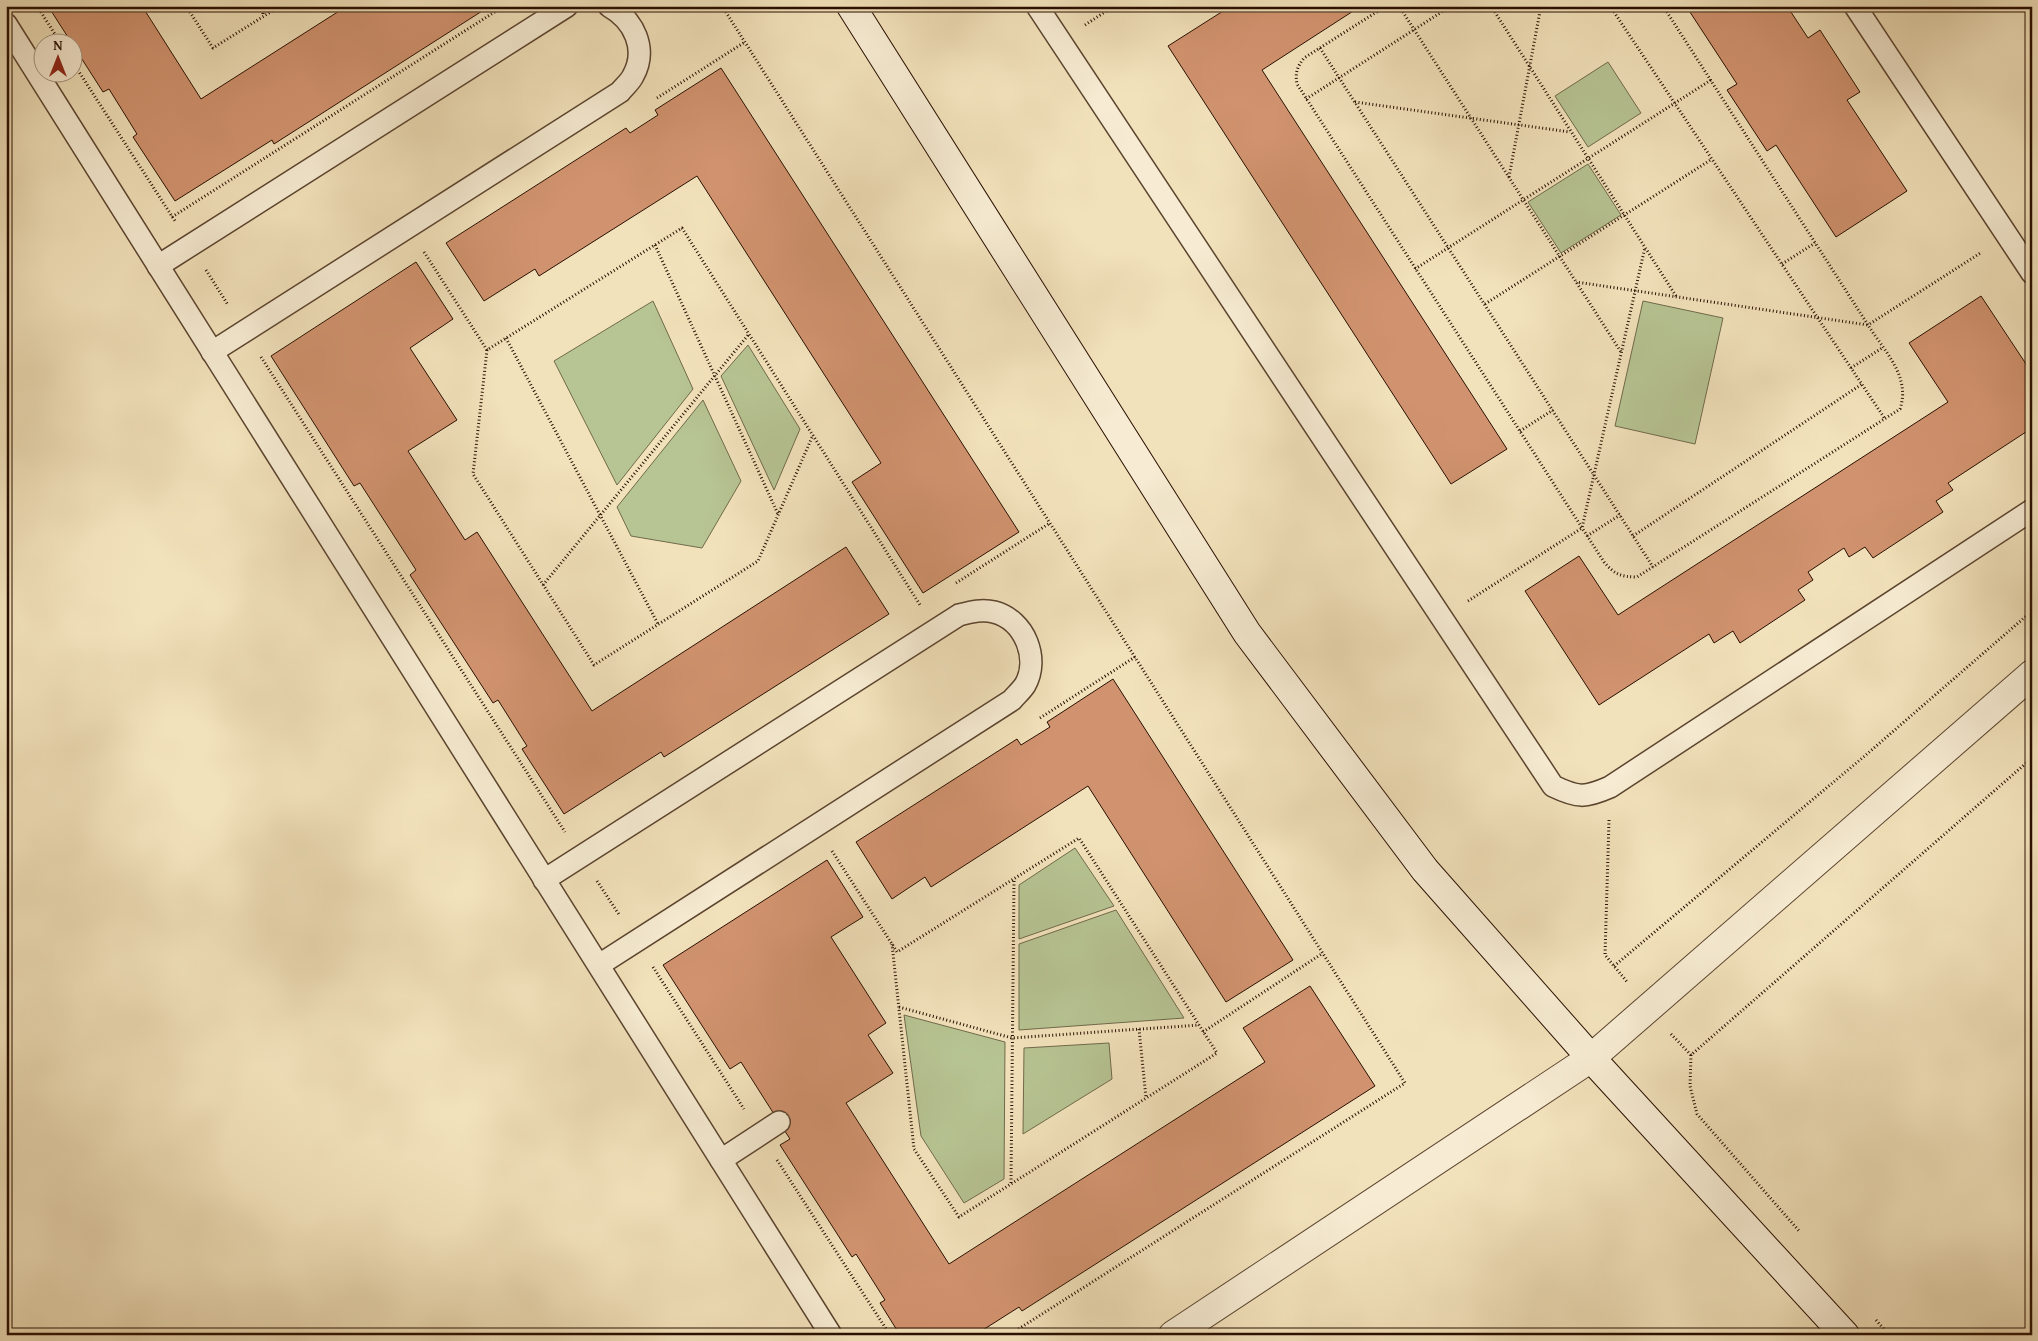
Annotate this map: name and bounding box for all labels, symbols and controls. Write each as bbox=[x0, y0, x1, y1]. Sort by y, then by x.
north arrow bbox=[32, 32, 82, 82]
text: N bbox=[53, 35, 63, 55]

